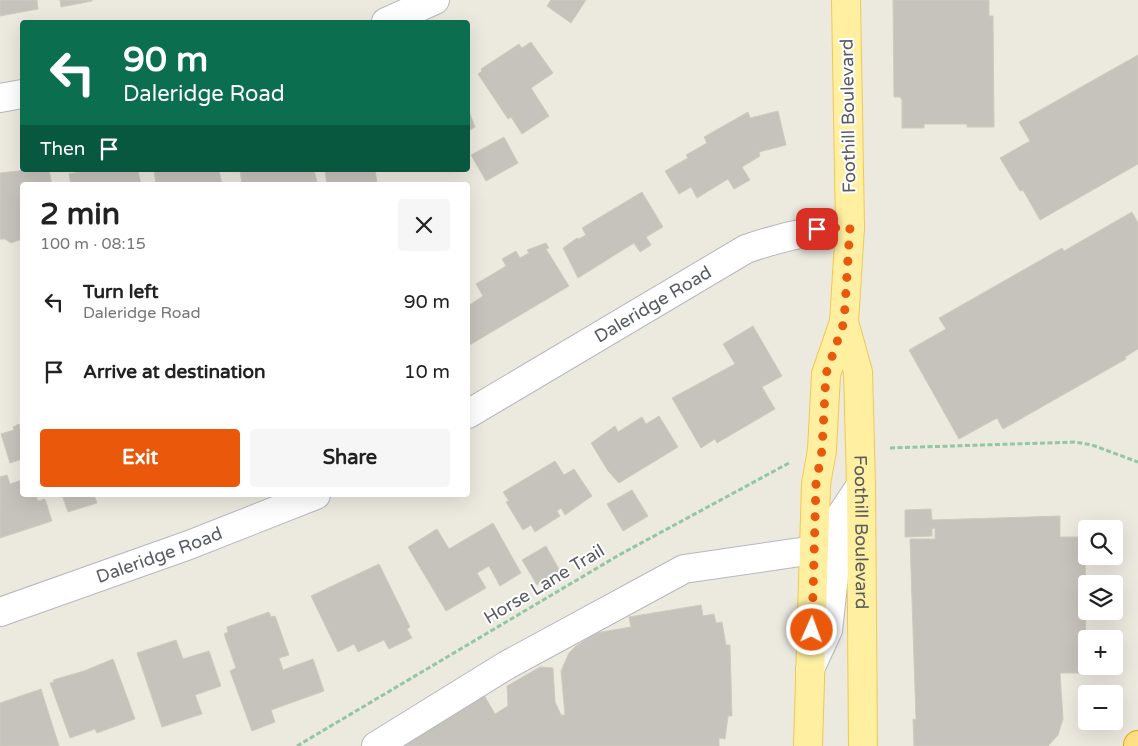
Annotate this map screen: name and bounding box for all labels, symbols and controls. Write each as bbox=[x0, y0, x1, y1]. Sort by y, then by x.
text: 90 m bbox=[123, 39, 208, 81]
street label: Foothill Boulevard bbox=[836, 39, 860, 193]
icon: left bbox=[40, 40, 105, 105]
text: Daleridge Road bbox=[123, 81, 285, 107]
icon: arrive bbox=[95, 135, 123, 163]
text: Then bbox=[40, 138, 85, 160]
text: 2 min bbox=[40, 196, 120, 233]
button: close bbox=[398, 199, 450, 251]
pin bbox=[796, 208, 838, 250]
icon: arrive bbox=[803, 215, 831, 243]
text: 100 m · 08:15 bbox=[40, 234, 146, 254]
street label: Daleridge Road bbox=[590, 261, 715, 348]
text: Turn left bbox=[83, 281, 159, 303]
icon: left bbox=[40, 288, 68, 316]
text: 90 m bbox=[404, 291, 450, 313]
text: Daleridge Road bbox=[83, 303, 201, 323]
icon: arrive bbox=[40, 358, 68, 386]
text: Arrive at destination bbox=[83, 361, 266, 383]
text: 10 m bbox=[404, 361, 450, 383]
button: Exit bbox=[40, 429, 240, 487]
button: Share bbox=[250, 429, 450, 487]
street label: Foothill Boulevard bbox=[849, 454, 873, 609]
map controls bbox=[1078, 520, 1123, 730]
button: search bbox=[1078, 520, 1123, 565]
street label: Daleridge Road bbox=[93, 522, 225, 588]
street label: Horse Lane Trail bbox=[480, 539, 608, 629]
button: layers bbox=[1078, 575, 1123, 620]
position arrow bbox=[785, 603, 837, 655]
button: + bbox=[1078, 630, 1123, 675]
button: − bbox=[1078, 685, 1123, 730]

